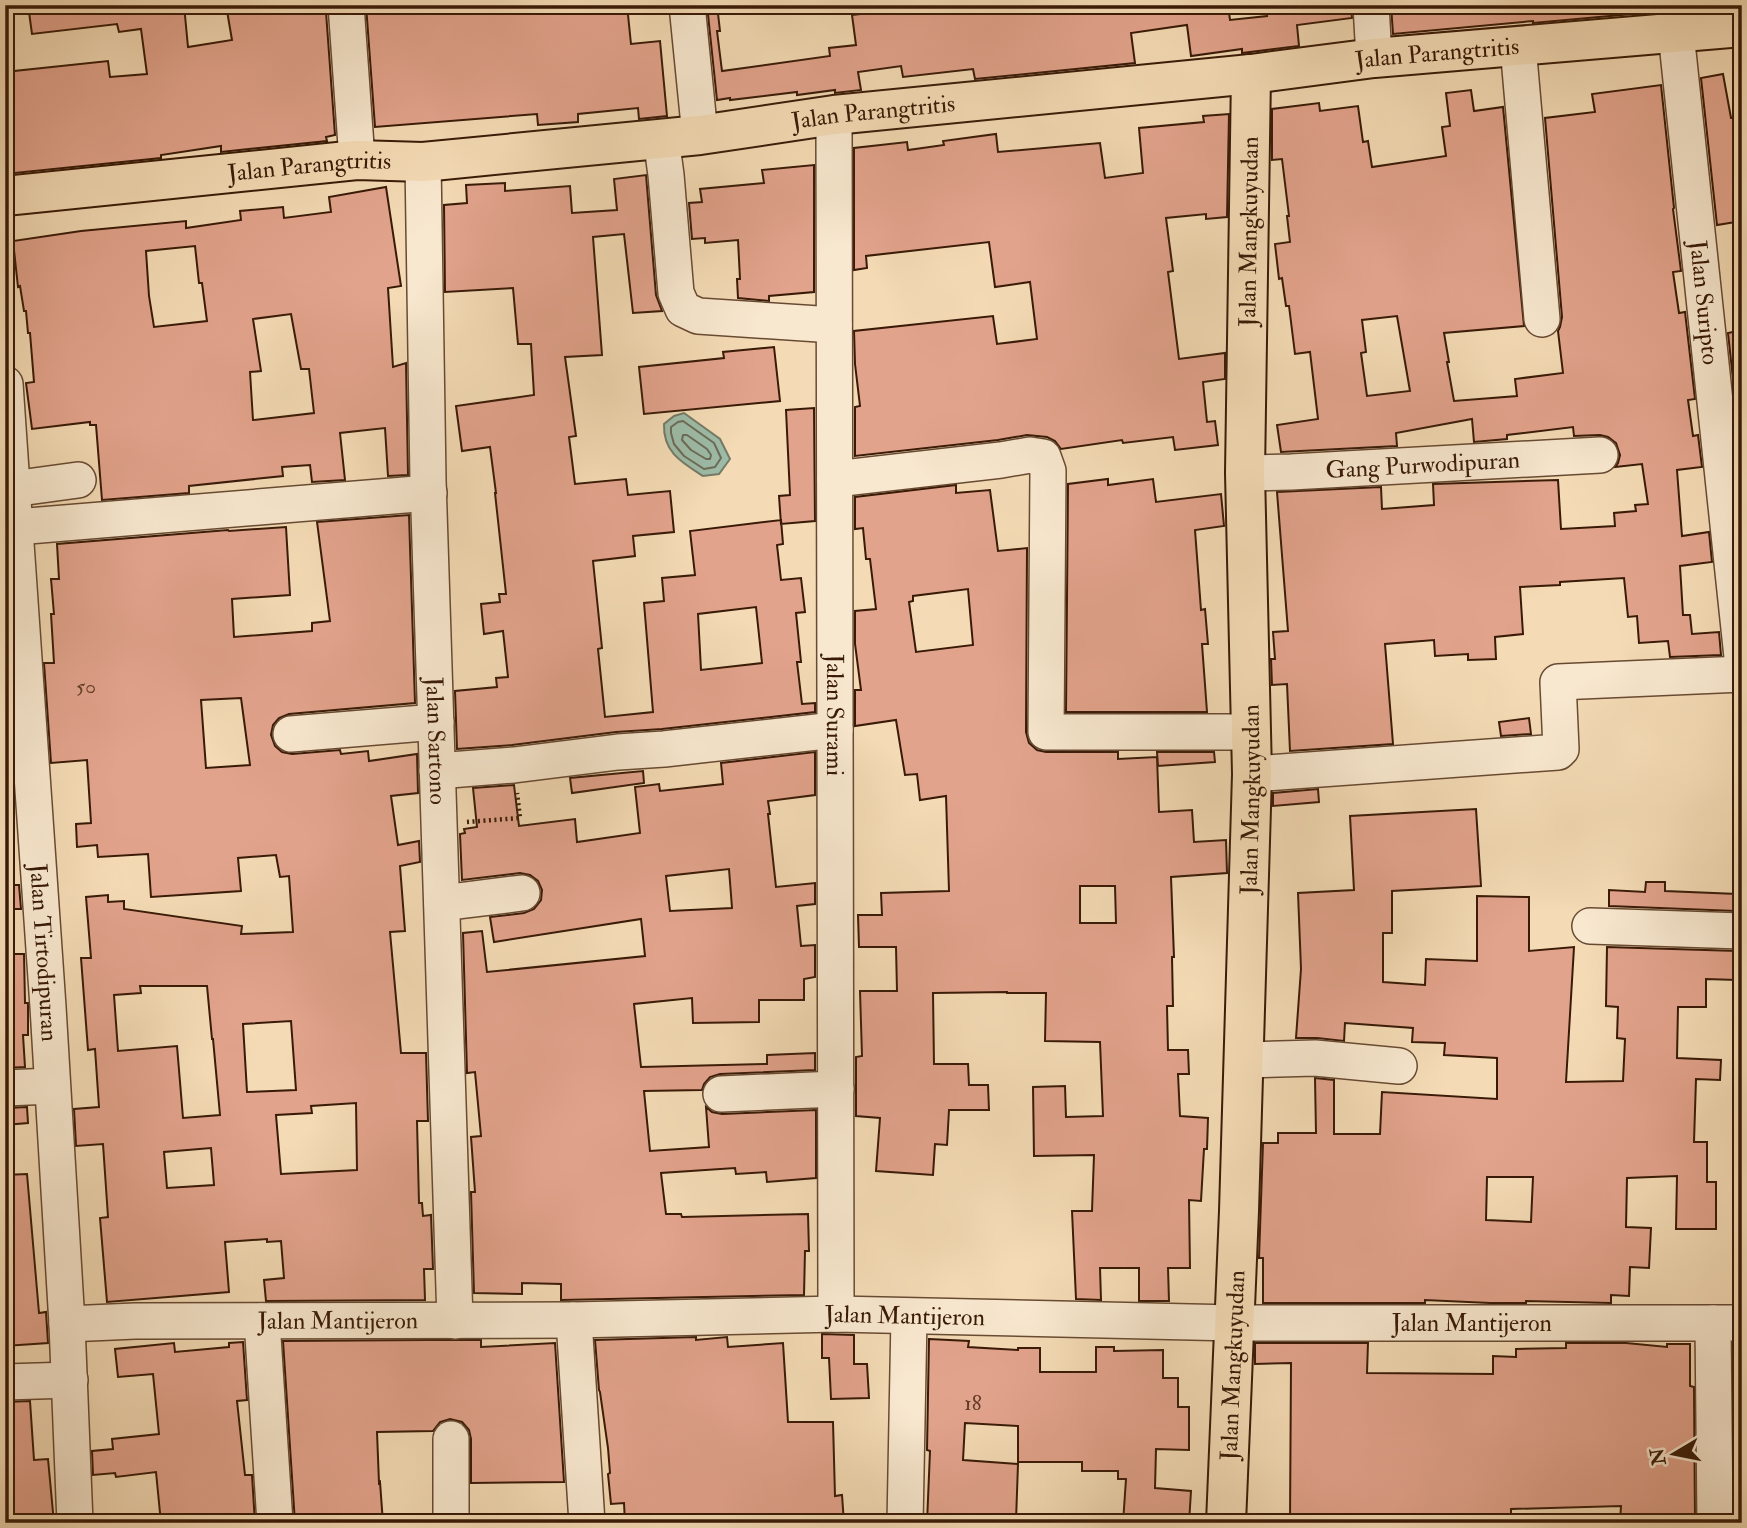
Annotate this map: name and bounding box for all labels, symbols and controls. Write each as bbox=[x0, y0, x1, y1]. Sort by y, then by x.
street label: Jalan Parangtritis bbox=[1352, 31, 1520, 76]
street label: Jalan Parangtritis bbox=[788, 88, 956, 137]
street label: Jalan Mangkuyudan bbox=[1232, 136, 1266, 328]
street label: Jalan Parangtritis bbox=[225, 145, 392, 189]
street label: Jalan Suripto bbox=[1682, 238, 1726, 366]
street label: Gang Purwodipuran bbox=[1325, 444, 1521, 486]
street label: Jalan Surami bbox=[819, 653, 850, 776]
house number: 50 bbox=[76, 673, 96, 700]
street label: Jalan Sartono bbox=[418, 675, 453, 805]
street label: Jalan Mangkuyudan bbox=[1233, 704, 1268, 896]
street label: Jalan Tirtodipuran bbox=[22, 862, 65, 1043]
street label: Jalan Mangkuyudan bbox=[1214, 1269, 1253, 1462]
street label: Jalan Mantijeron bbox=[823, 1299, 985, 1333]
street label: Jalan Mantijeron bbox=[257, 1305, 418, 1337]
street label: Jalan Mantijeron bbox=[1391, 1308, 1552, 1339]
house number: 18 bbox=[964, 1390, 982, 1417]
north arrow bbox=[1638, 1420, 1708, 1490]
text: N bbox=[1645, 1445, 1672, 1468]

